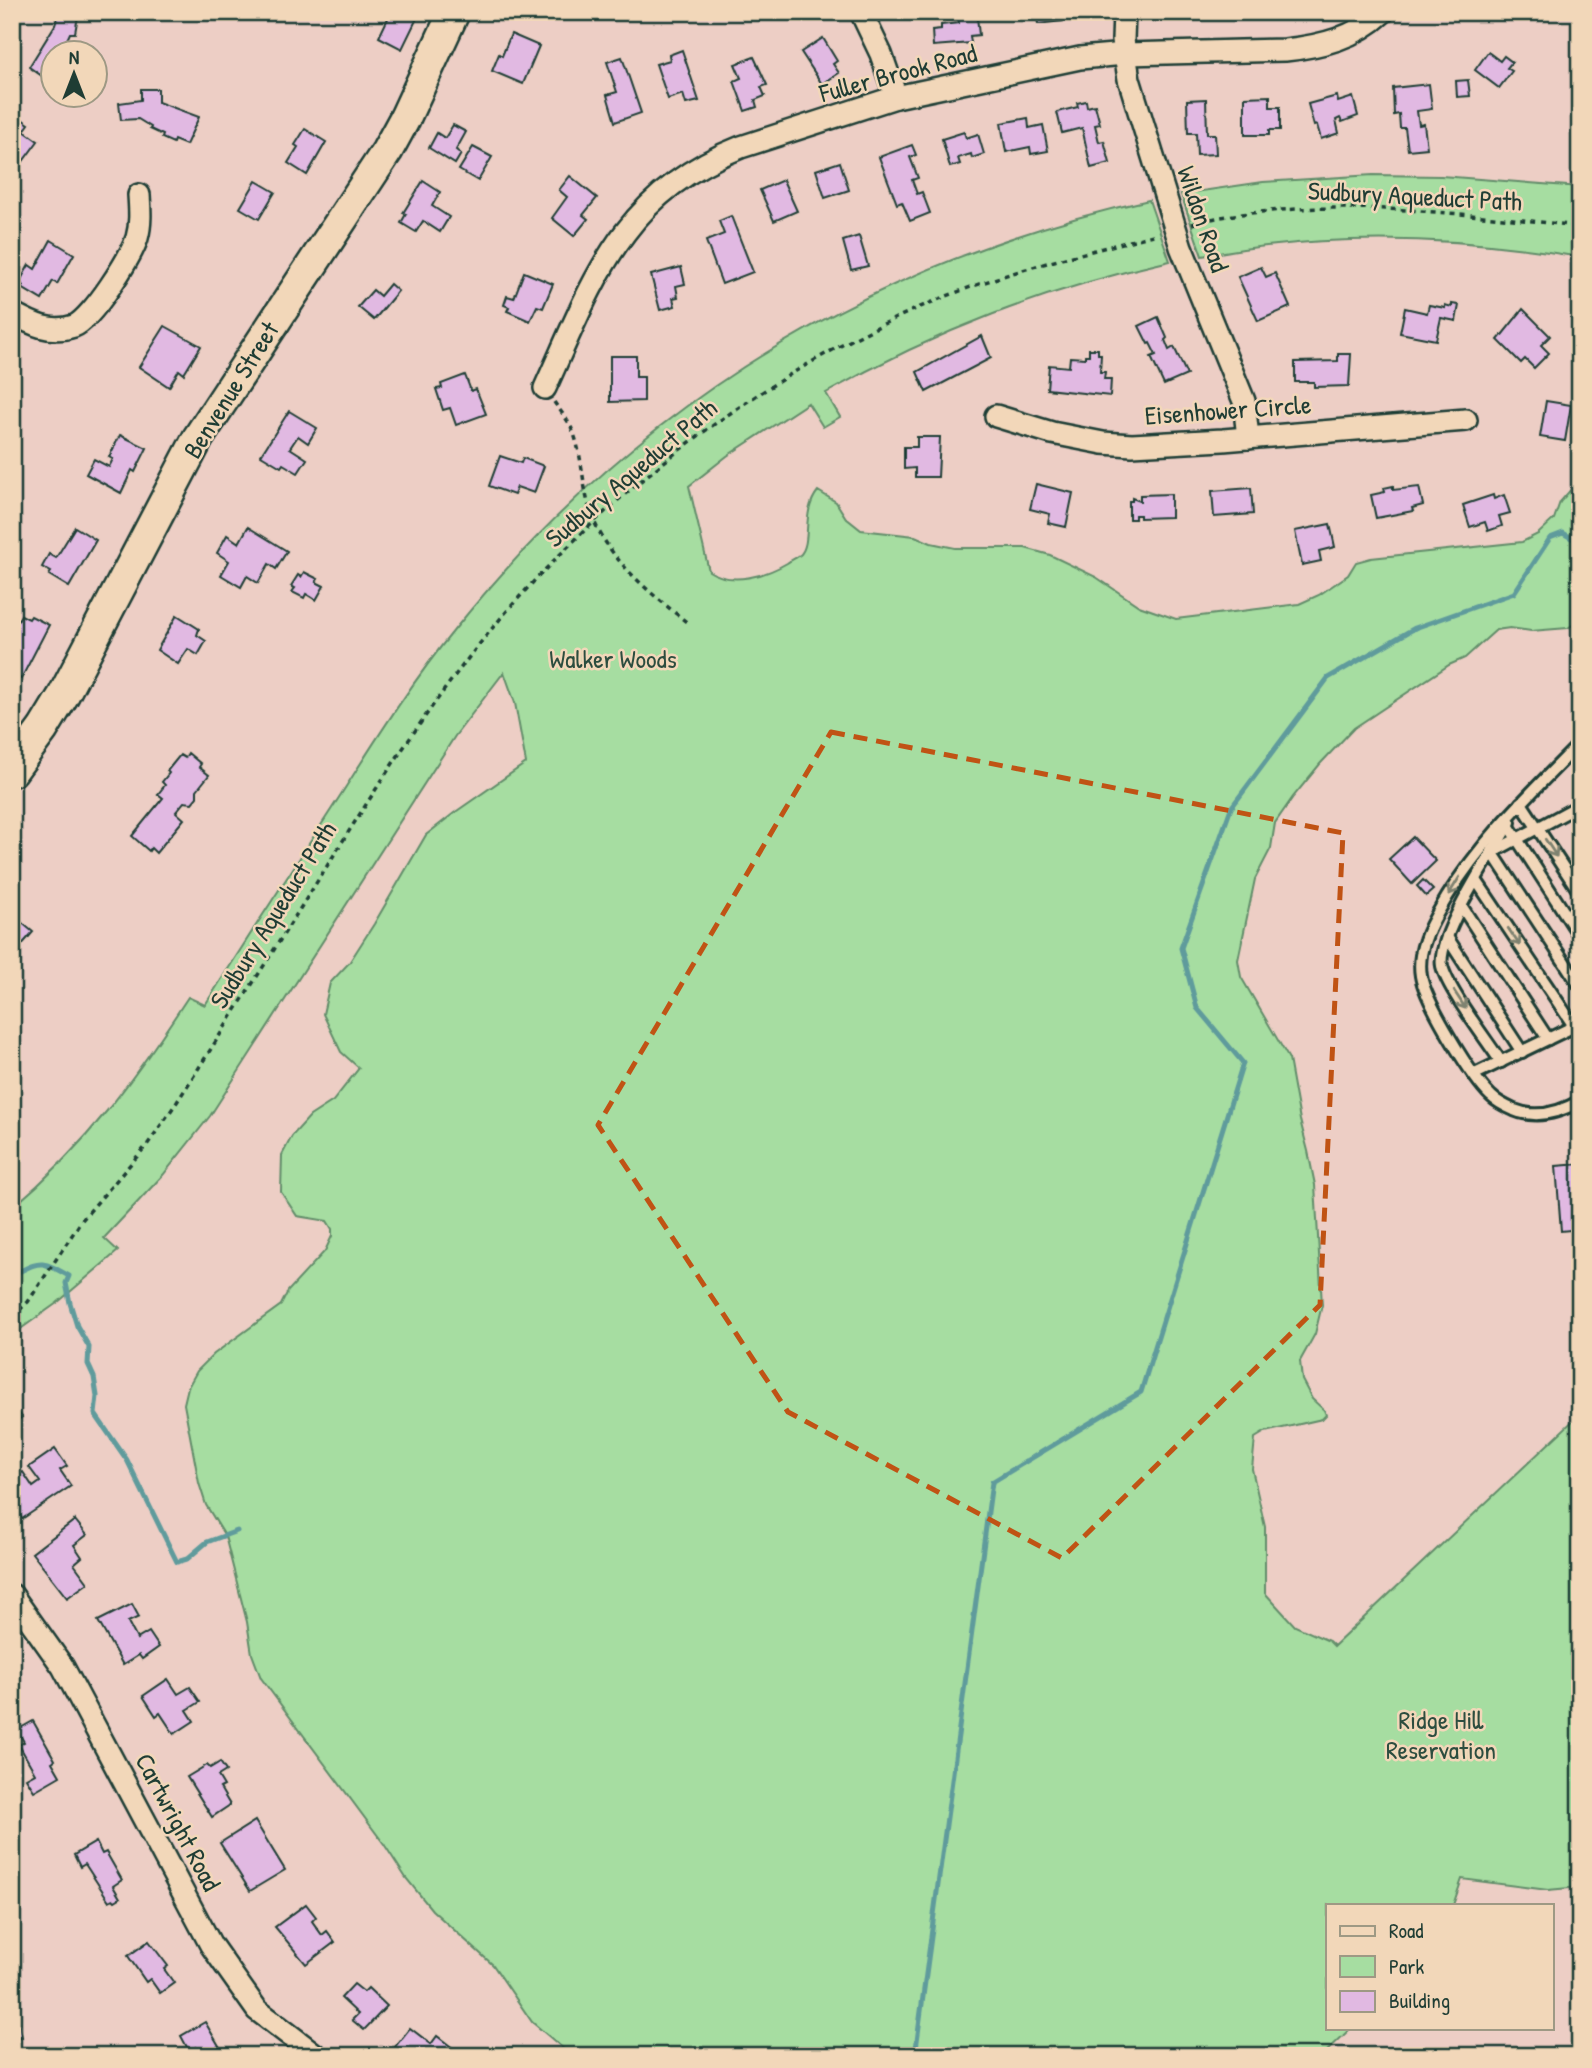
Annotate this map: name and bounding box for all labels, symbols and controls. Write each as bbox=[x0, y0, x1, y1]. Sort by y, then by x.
street label: Fuller Brook Road bbox=[815, 35, 980, 111]
north arrow bbox=[38, 38, 108, 108]
text: N bbox=[69, 44, 79, 70]
street label: Wildon Road bbox=[1169, 161, 1238, 276]
street label: Sudbury Aqueduct Path bbox=[1307, 172, 1523, 219]
street label: Benvenue Street bbox=[175, 314, 287, 465]
street label: Eisenhower Circle bbox=[1144, 386, 1312, 433]
street label: Sudbury Aqueduct Path bbox=[537, 390, 724, 555]
park label: Walker Woods bbox=[549, 641, 677, 676]
street label: Sudbury Aqueduct Path bbox=[201, 815, 344, 1015]
one-way arrow bbox=[1543, 838, 1558, 857]
one-way arrow bbox=[1447, 876, 1461, 896]
one-way arrow bbox=[1507, 927, 1521, 946]
one-way arrow bbox=[1453, 990, 1467, 1009]
park label: Ridge Hill Reservation bbox=[1386, 1702, 1496, 1767]
street label: Cartwright Road bbox=[127, 1747, 229, 1897]
legend bbox=[1326, 1904, 1554, 2030]
text: Road bbox=[1389, 1916, 1423, 1945]
text: Park bbox=[1389, 1952, 1424, 1981]
text: Building bbox=[1389, 1986, 1450, 2015]

